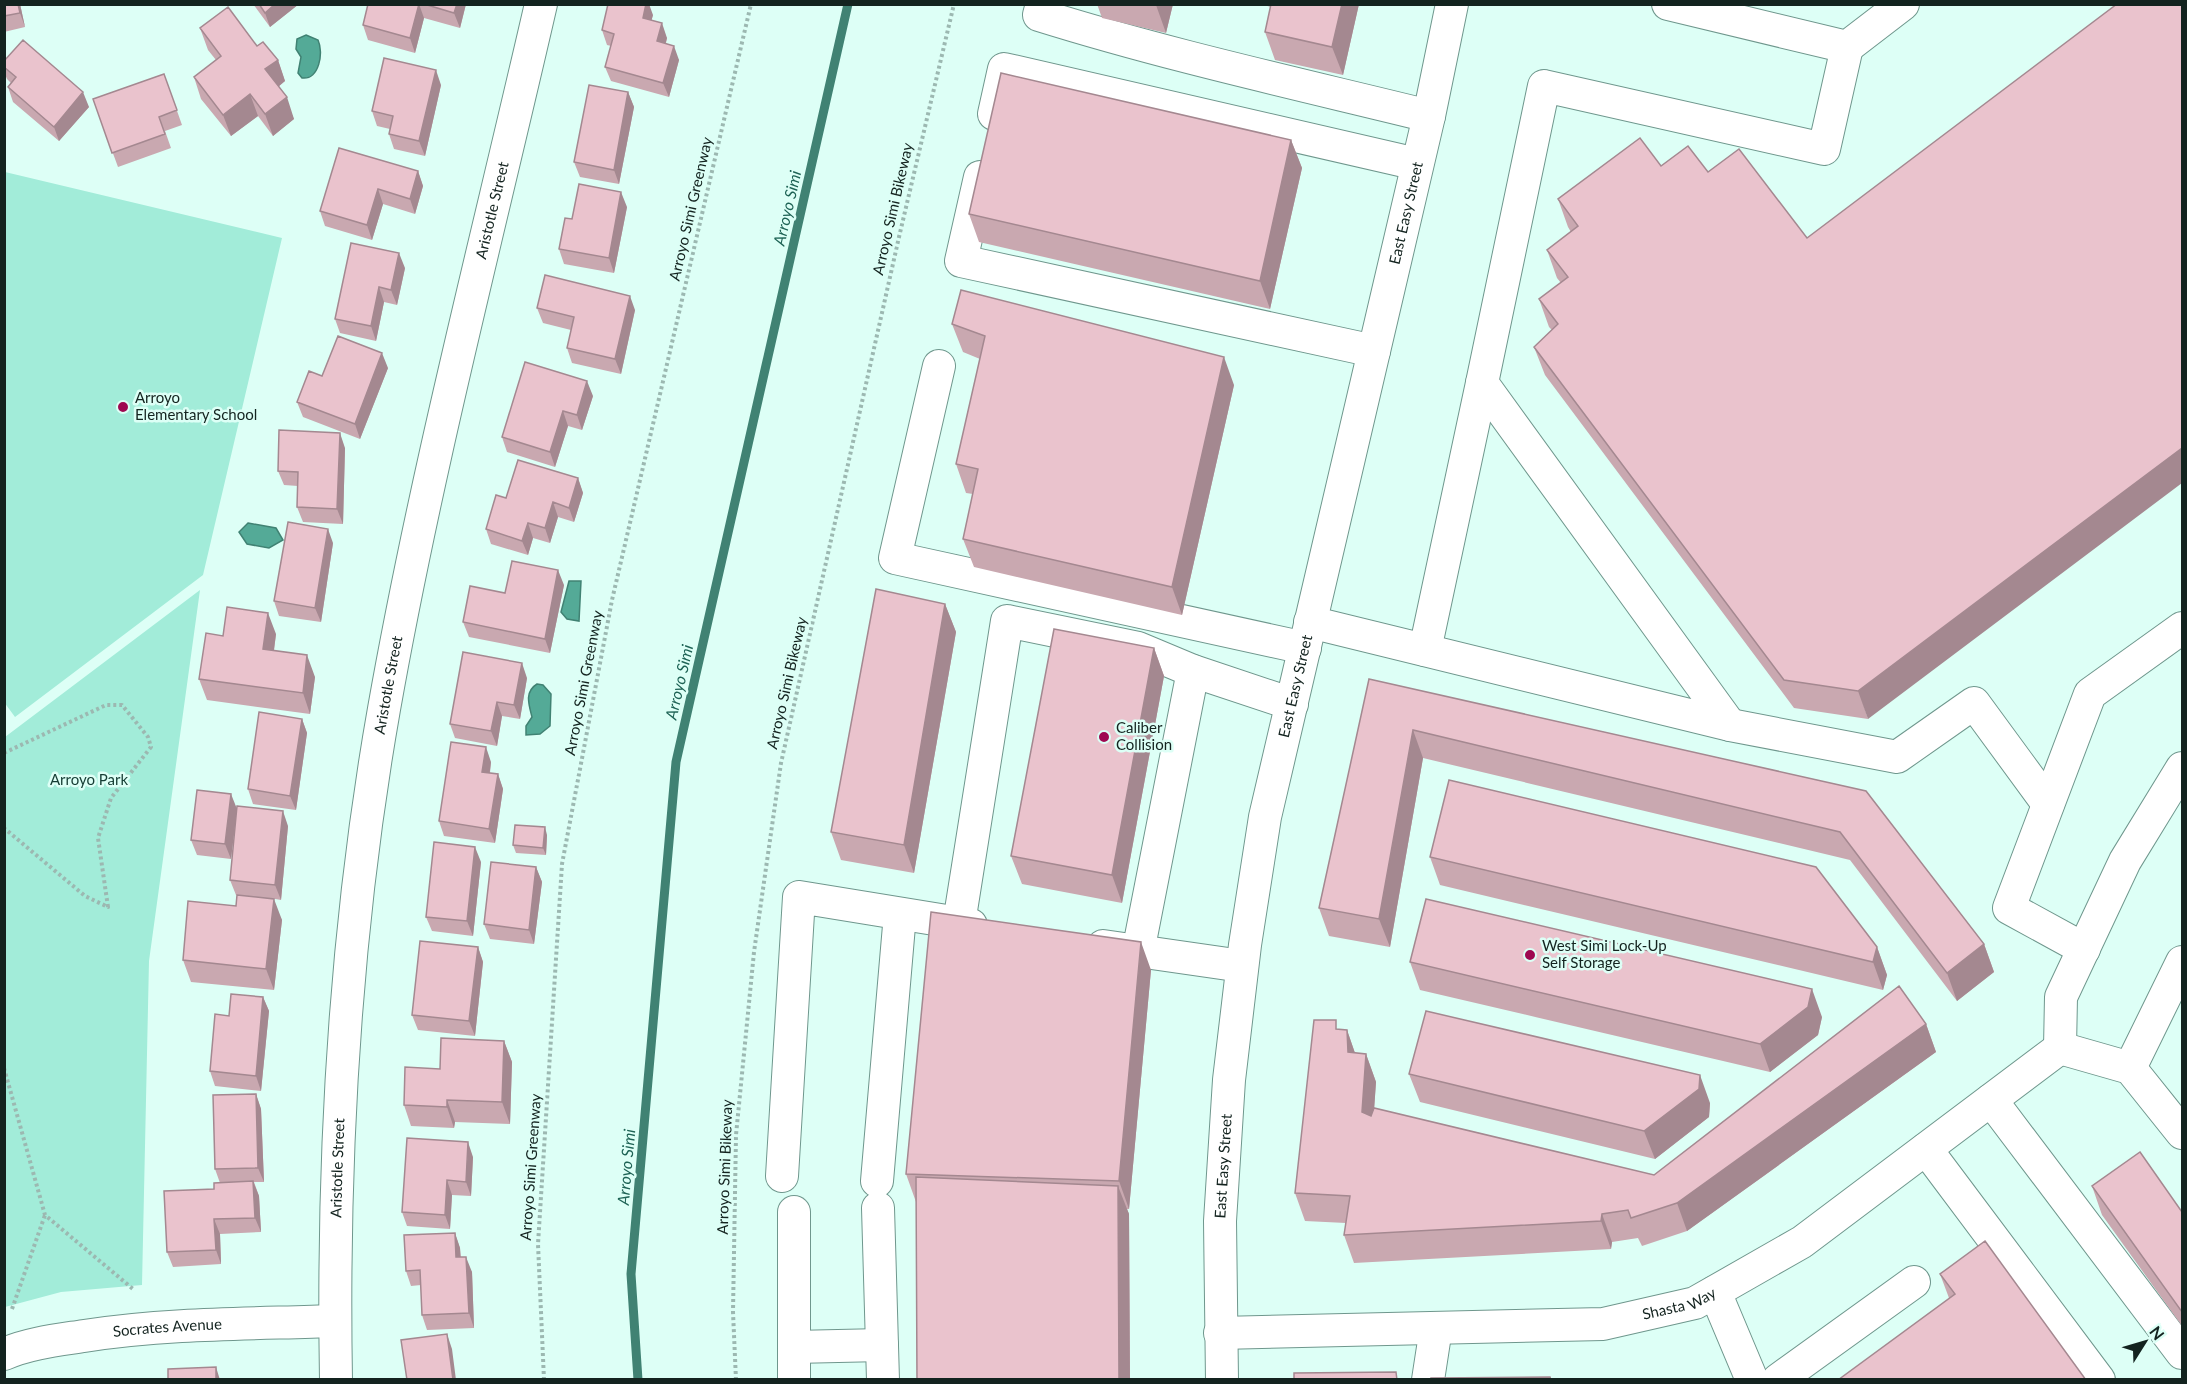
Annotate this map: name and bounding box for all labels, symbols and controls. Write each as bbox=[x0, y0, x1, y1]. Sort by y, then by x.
street label: Arroyo Simi Greenway bbox=[665, 135, 715, 283]
street label: Arroyo Simi Bikeway bbox=[868, 141, 916, 277]
street label: Aristotle Street bbox=[471, 159, 512, 261]
street label: East Easy Street bbox=[1385, 159, 1426, 266]
water label: Arroyo Simi bbox=[768, 168, 804, 248]
place label: Arroyo Elementary School bbox=[135, 388, 257, 423]
marker: Arroyo Elementary School bbox=[116, 400, 130, 414]
street label: Arroyo Simi Greenway bbox=[560, 609, 606, 757]
street label: Arroyo Simi Bikeway bbox=[762, 615, 810, 751]
street label: East Easy Street bbox=[1274, 632, 1315, 739]
street label: Aristotle Street bbox=[370, 634, 405, 736]
water label: Arroyo Simi bbox=[660, 642, 696, 722]
place label: Caliber Collision bbox=[1116, 718, 1172, 753]
marker: Caliber Collision bbox=[1097, 730, 1111, 744]
park label: Arroyo Park bbox=[50, 770, 128, 788]
place label: West Simi Lock-Up Self Storage bbox=[1542, 936, 1667, 971]
marker: West Simi Lock-Up Self Storage bbox=[1523, 948, 1537, 962]
street label: Arroyo Simi Greenway bbox=[516, 1093, 544, 1241]
street label: Arroyo Simi Bikeway bbox=[713, 1099, 735, 1235]
street label: East Easy Street bbox=[1210, 1113, 1235, 1219]
street label: Aristotle Street bbox=[326, 1117, 348, 1218]
water label: Arroyo Simi bbox=[613, 1128, 638, 1207]
street label: Shasta Way bbox=[1640, 1283, 1719, 1323]
north arrow bbox=[2115, 1312, 2175, 1372]
street label: Socrates Avenue bbox=[112, 1314, 222, 1340]
text: N bbox=[2146, 1322, 2169, 1343]

